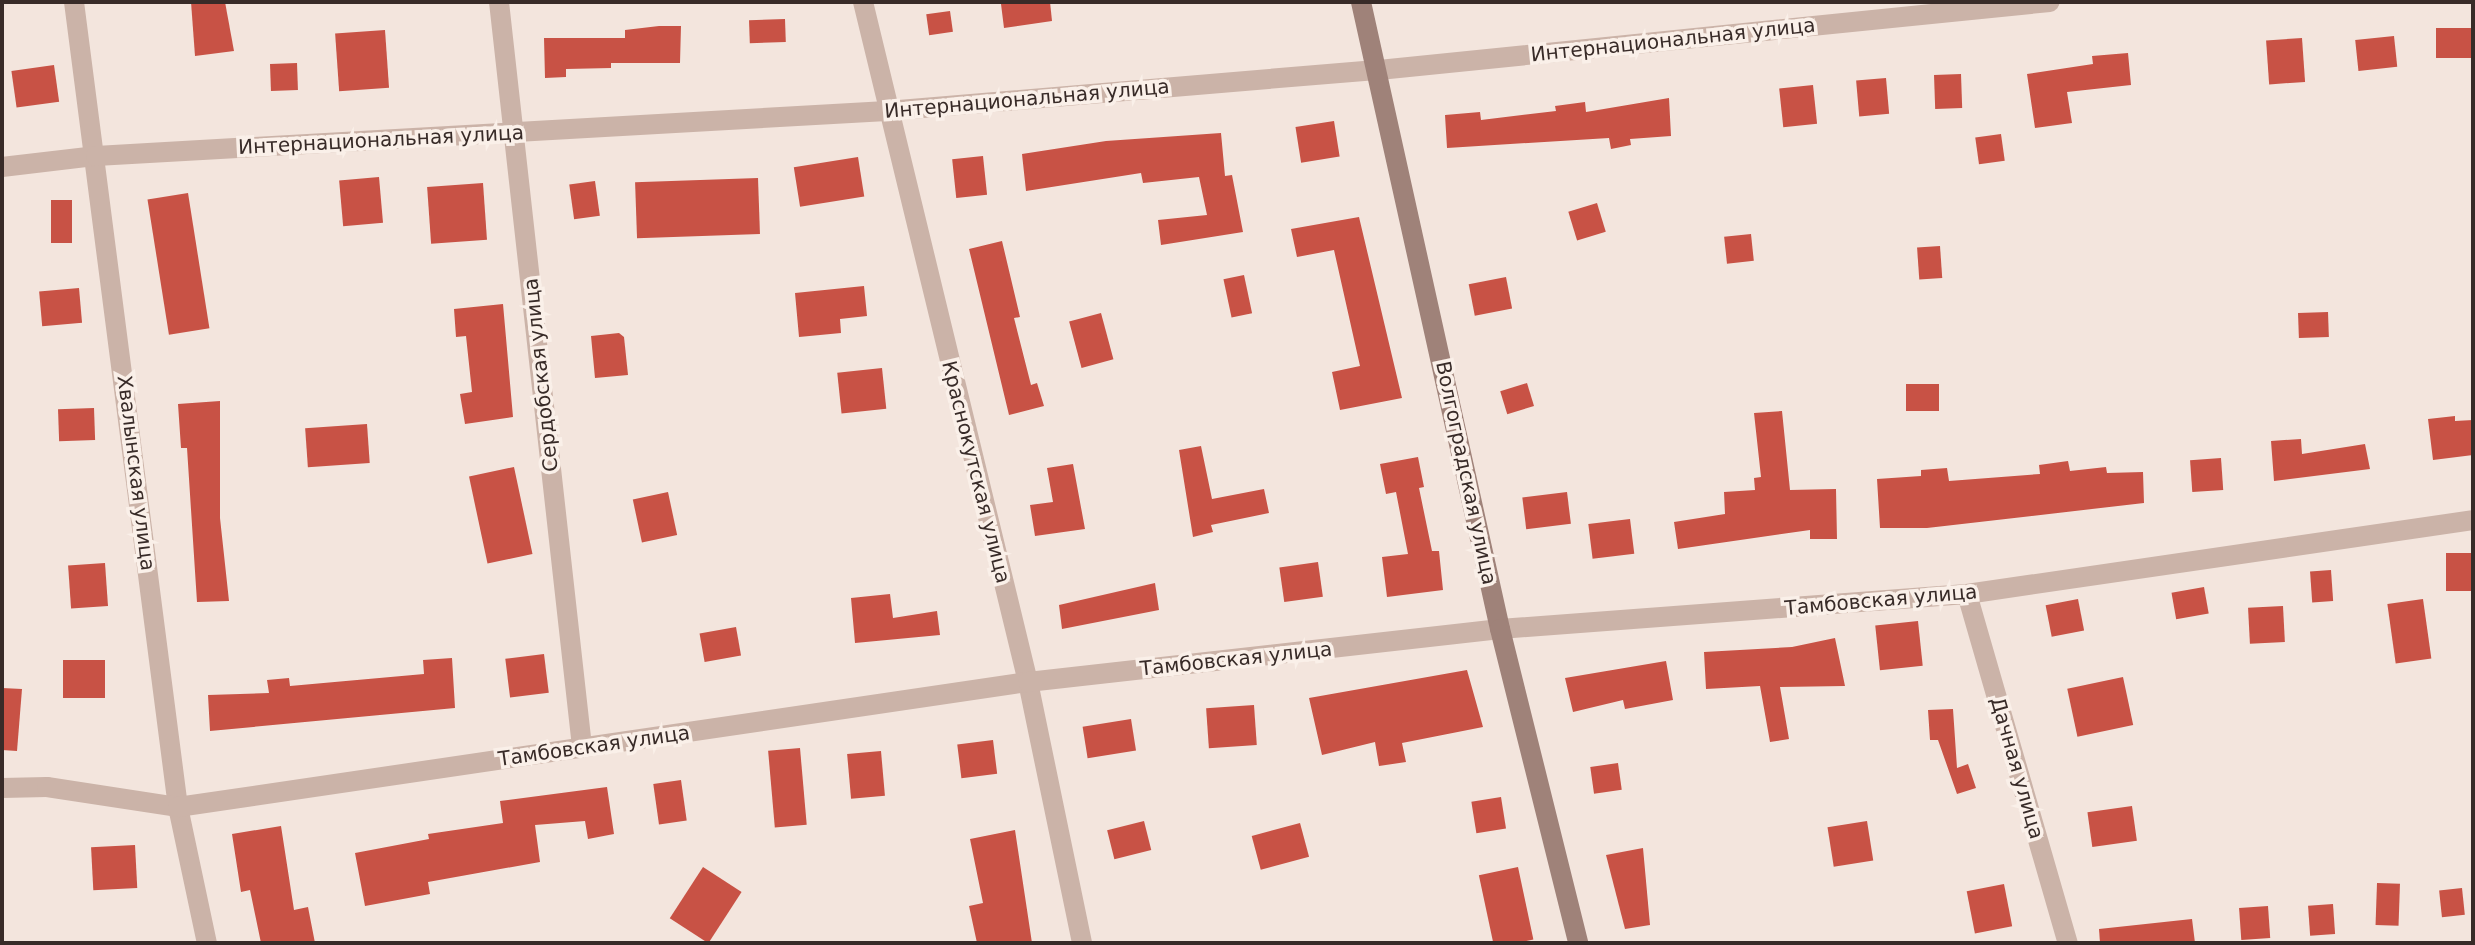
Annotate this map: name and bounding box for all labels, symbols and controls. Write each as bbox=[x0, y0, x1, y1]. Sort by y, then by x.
street label: Интернациональная улица bbox=[1530, 13, 1816, 67]
street label: Интернациональная улица bbox=[884, 75, 1170, 123]
street label: Интернациональная улица bbox=[238, 121, 524, 159]
street label: Сердобская улица bbox=[519, 277, 563, 473]
street label: Краснокутская улица bbox=[937, 358, 1015, 586]
street label: Волгоградская улица bbox=[1431, 359, 1501, 587]
street label: Хвалынская улица bbox=[112, 374, 160, 572]
street label: Тамбовская улица bbox=[1784, 580, 1978, 620]
street label: Тамбовская улица bbox=[1139, 637, 1333, 681]
street label: Дачная улица bbox=[1985, 694, 2049, 842]
street label: Тамбовская улица bbox=[497, 721, 691, 771]

